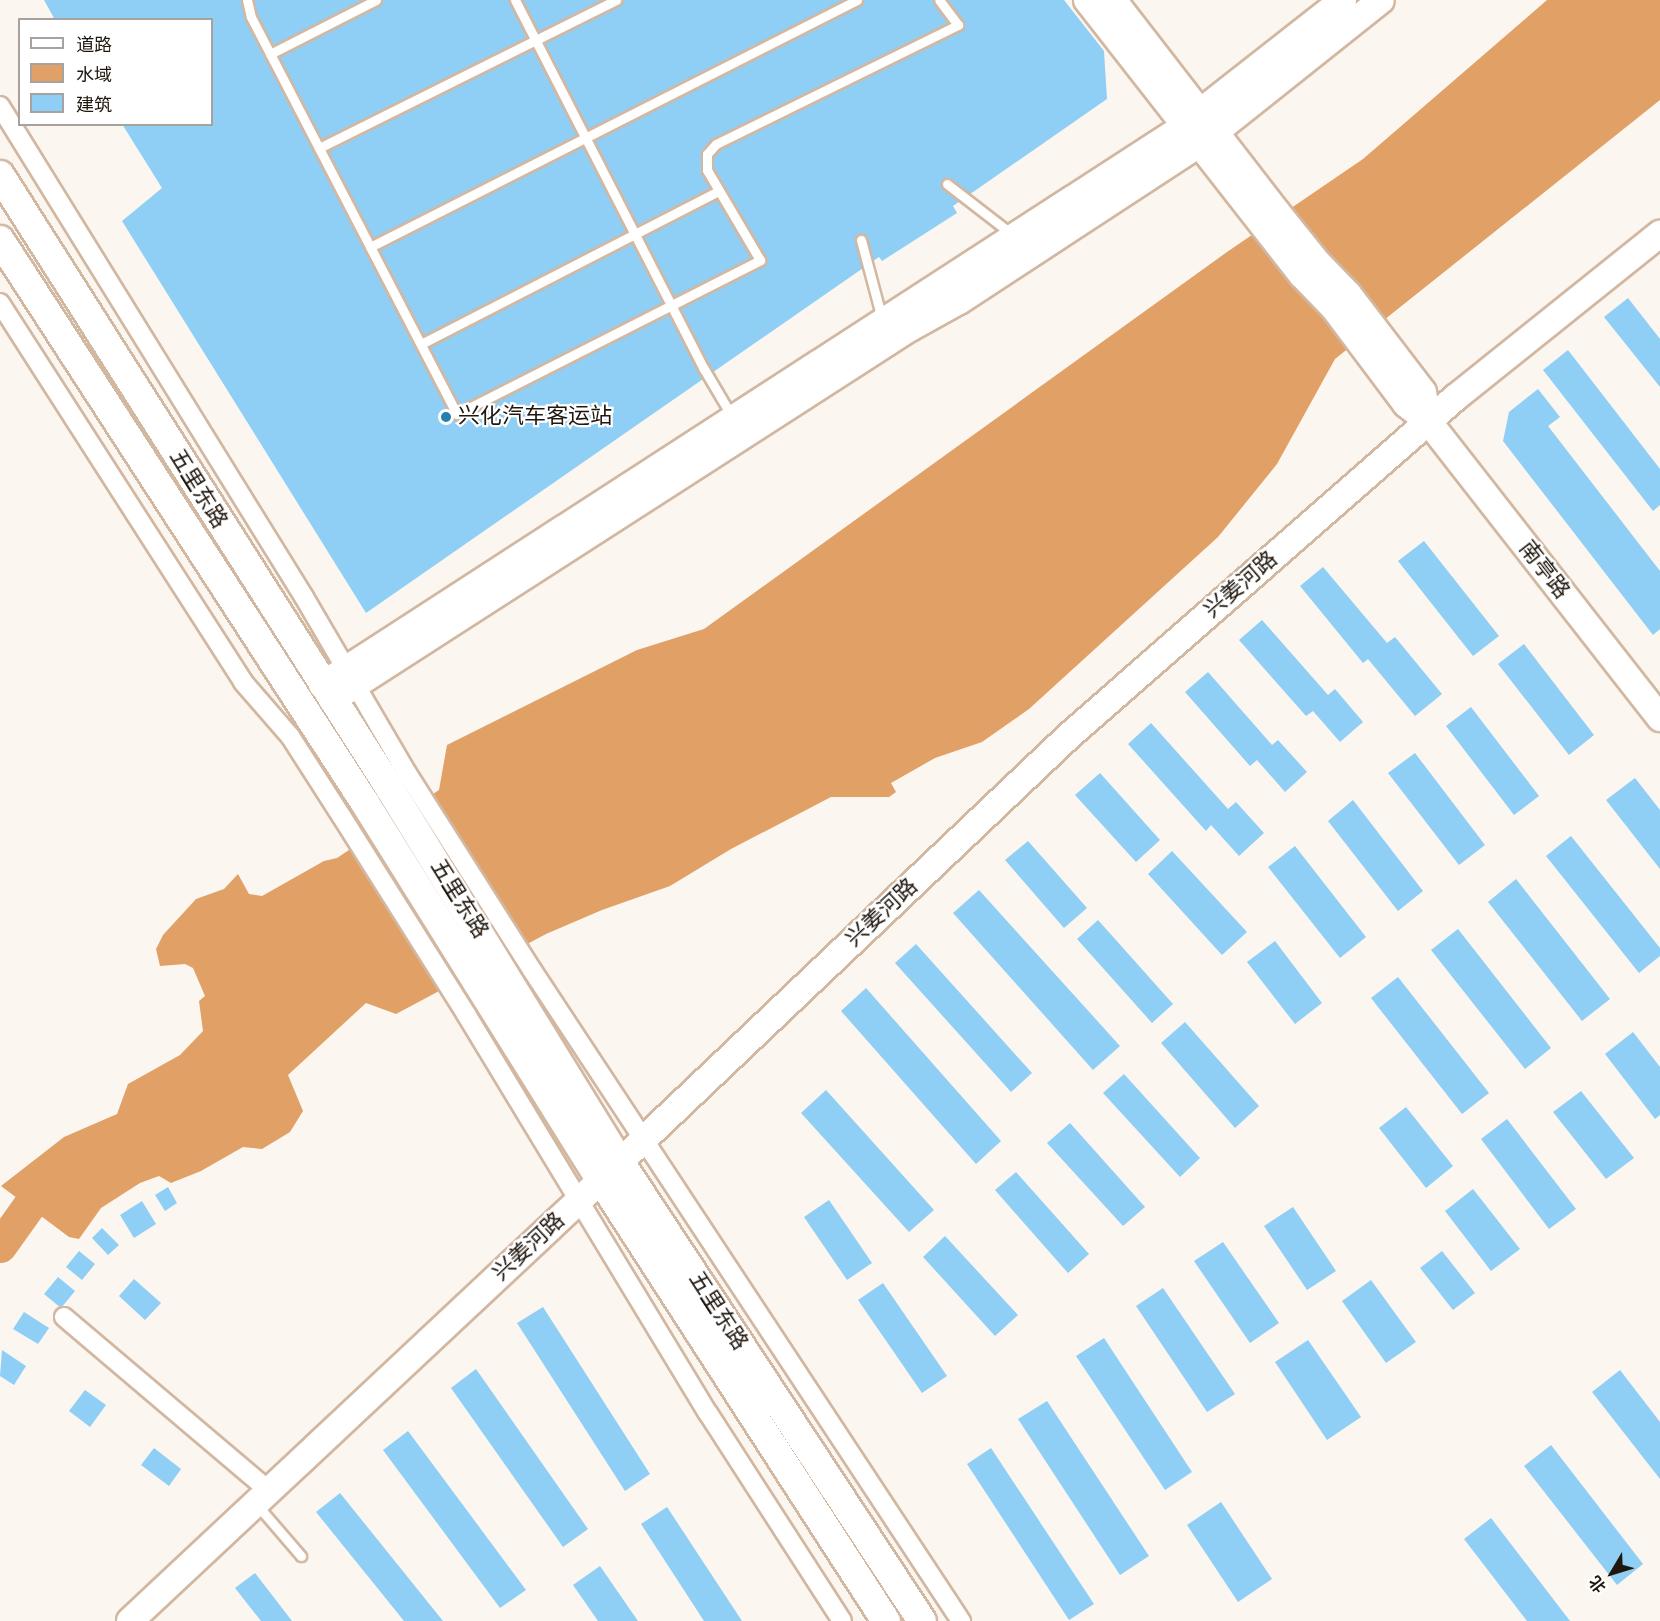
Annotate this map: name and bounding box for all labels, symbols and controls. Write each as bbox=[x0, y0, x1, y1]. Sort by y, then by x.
legend bbox=[18, 18, 213, 126]
text: 道路 bbox=[76, 37, 112, 55]
text: 水域 bbox=[76, 67, 112, 85]
text: 建筑 bbox=[76, 97, 112, 115]
place label: 兴化汽车客运站 bbox=[458, 404, 612, 430]
marker: 兴化汽车客运站 bbox=[439, 410, 453, 424]
street label: 五里东路 bbox=[163, 445, 233, 533]
street label: 南亭路 bbox=[1513, 536, 1575, 604]
street label: 兴姜河路 bbox=[1199, 546, 1283, 624]
street label: 五里东路 bbox=[424, 855, 494, 943]
street label: 兴姜河路 bbox=[841, 873, 923, 953]
street label: 兴姜河路 bbox=[488, 1207, 570, 1287]
street label: 五里东路 bbox=[683, 1267, 753, 1355]
north arrow bbox=[1582, 1543, 1642, 1603]
text: 北 bbox=[1587, 1573, 1609, 1595]

